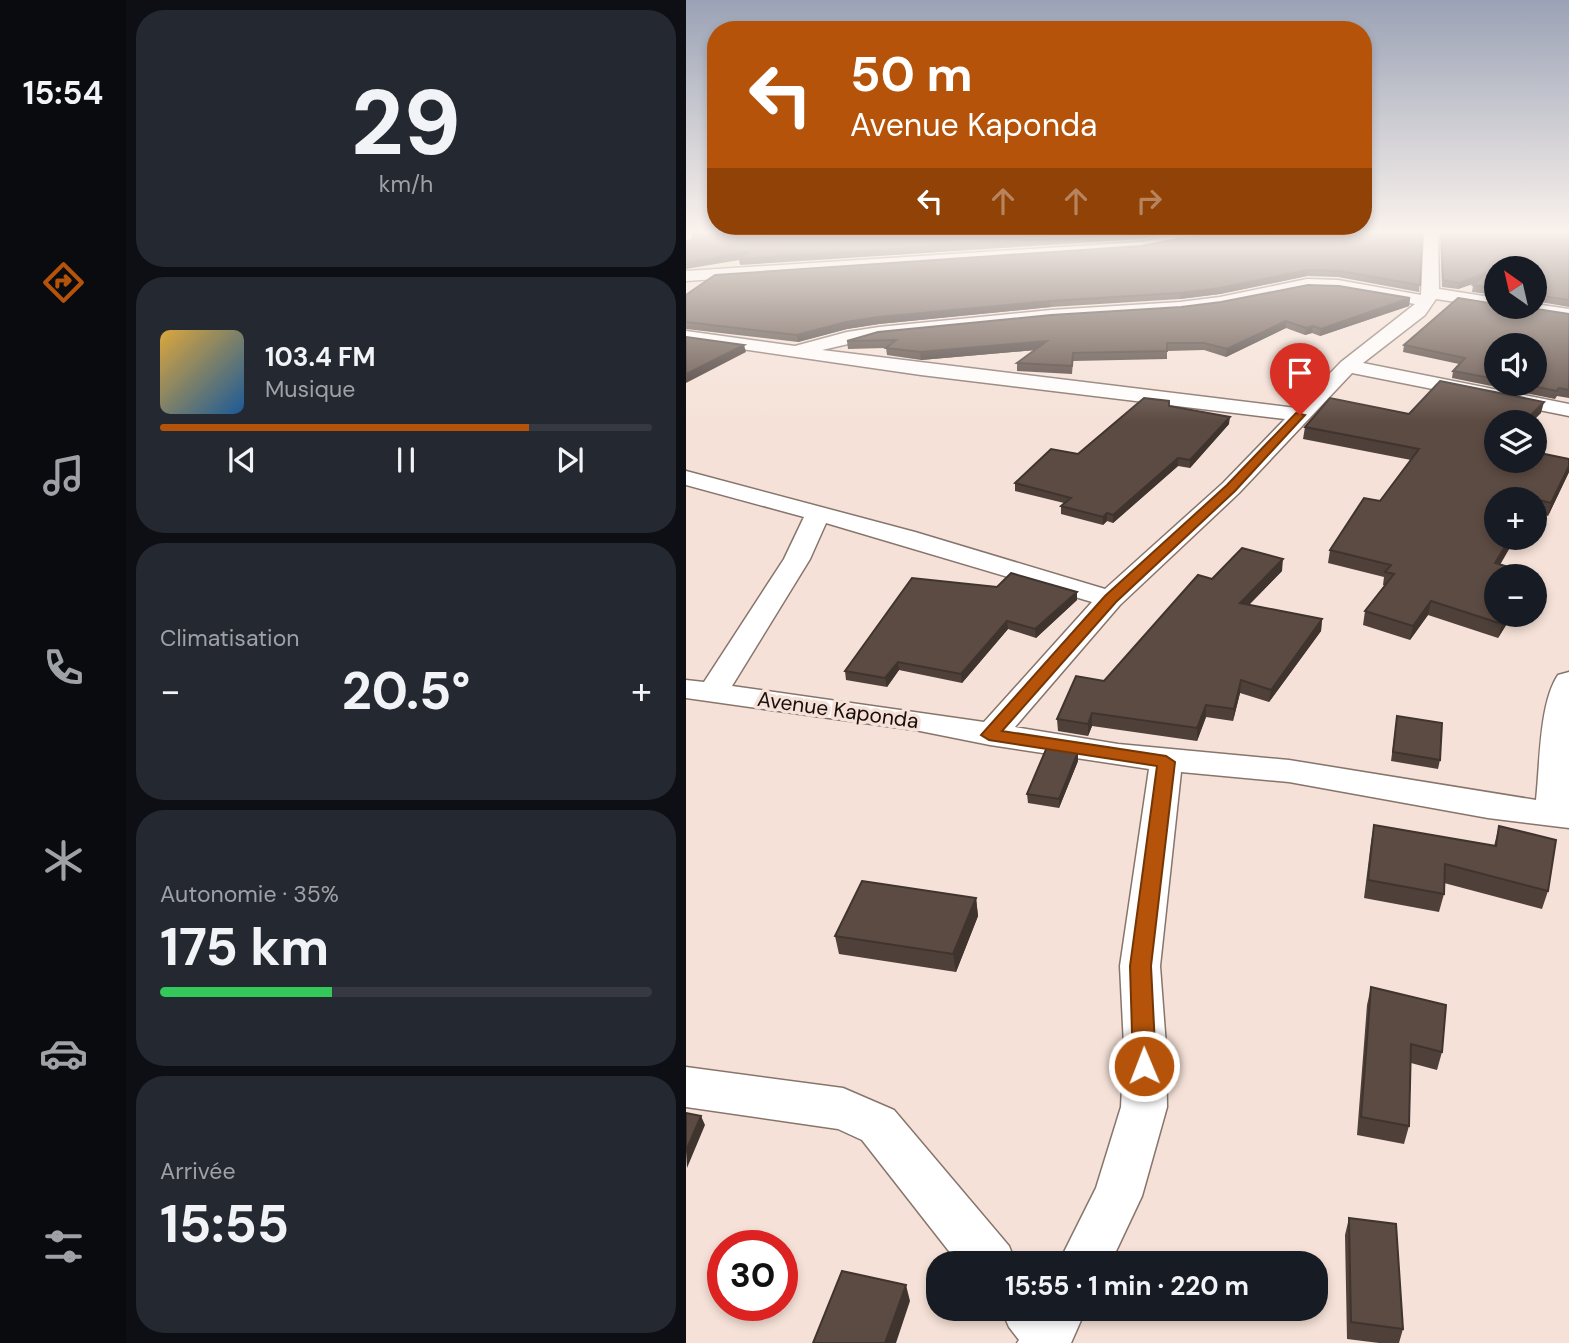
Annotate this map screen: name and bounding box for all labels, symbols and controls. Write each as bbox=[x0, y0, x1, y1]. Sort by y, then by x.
text: 50 m bbox=[850, 42, 973, 106]
icon: left bbox=[735, 49, 826, 140]
text: 29 bbox=[351, 64, 461, 182]
text: 15:54 bbox=[23, 72, 103, 114]
text: Avenue Kaponda bbox=[850, 104, 1098, 146]
text: km/h bbox=[379, 169, 433, 199]
icon: left bbox=[911, 182, 949, 220]
icon: ahead bbox=[984, 182, 1022, 220]
icon: ahead bbox=[1057, 182, 1095, 220]
icon: right bbox=[1130, 182, 1168, 220]
north arrow bbox=[1484, 256, 1547, 318]
map controls bbox=[1484, 256, 1547, 627]
icon: directions bbox=[39, 258, 88, 307]
button: sound bbox=[1484, 333, 1547, 396]
text: 103.4 FM bbox=[265, 340, 376, 374]
pin bbox=[1270, 343, 1330, 415]
icon: arrive bbox=[1281, 354, 1319, 392]
text: Musique bbox=[265, 374, 355, 404]
button: layers bbox=[1484, 410, 1547, 473]
icon: previous bbox=[223, 441, 261, 479]
icon: pause bbox=[387, 441, 425, 479]
icon: next bbox=[551, 441, 589, 479]
icon: music bbox=[39, 451, 88, 500]
button: + bbox=[1484, 487, 1547, 550]
button: − bbox=[1484, 564, 1547, 627]
text: Climatisation bbox=[160, 623, 299, 653]
icon: phone bbox=[39, 643, 88, 692]
text: 20.5° bbox=[342, 657, 470, 725]
text: − bbox=[160, 666, 181, 716]
text: + bbox=[631, 666, 652, 716]
street label: Avenue Kaponda bbox=[756, 685, 920, 735]
icon: climate bbox=[39, 836, 88, 885]
text: Autonomie · 35% bbox=[160, 879, 339, 909]
text: 175 km bbox=[160, 913, 329, 981]
icon: car bbox=[39, 1029, 88, 1078]
position arrow bbox=[1107, 1029, 1181, 1103]
text: Arrivée bbox=[160, 1156, 236, 1186]
text: 15:55 bbox=[160, 1190, 289, 1258]
icon: filters bbox=[39, 1222, 88, 1271]
speed limit sign: 30 bbox=[707, 1230, 798, 1321]
text: 15:55 · 1 min · 220 m bbox=[1005, 1269, 1249, 1303]

